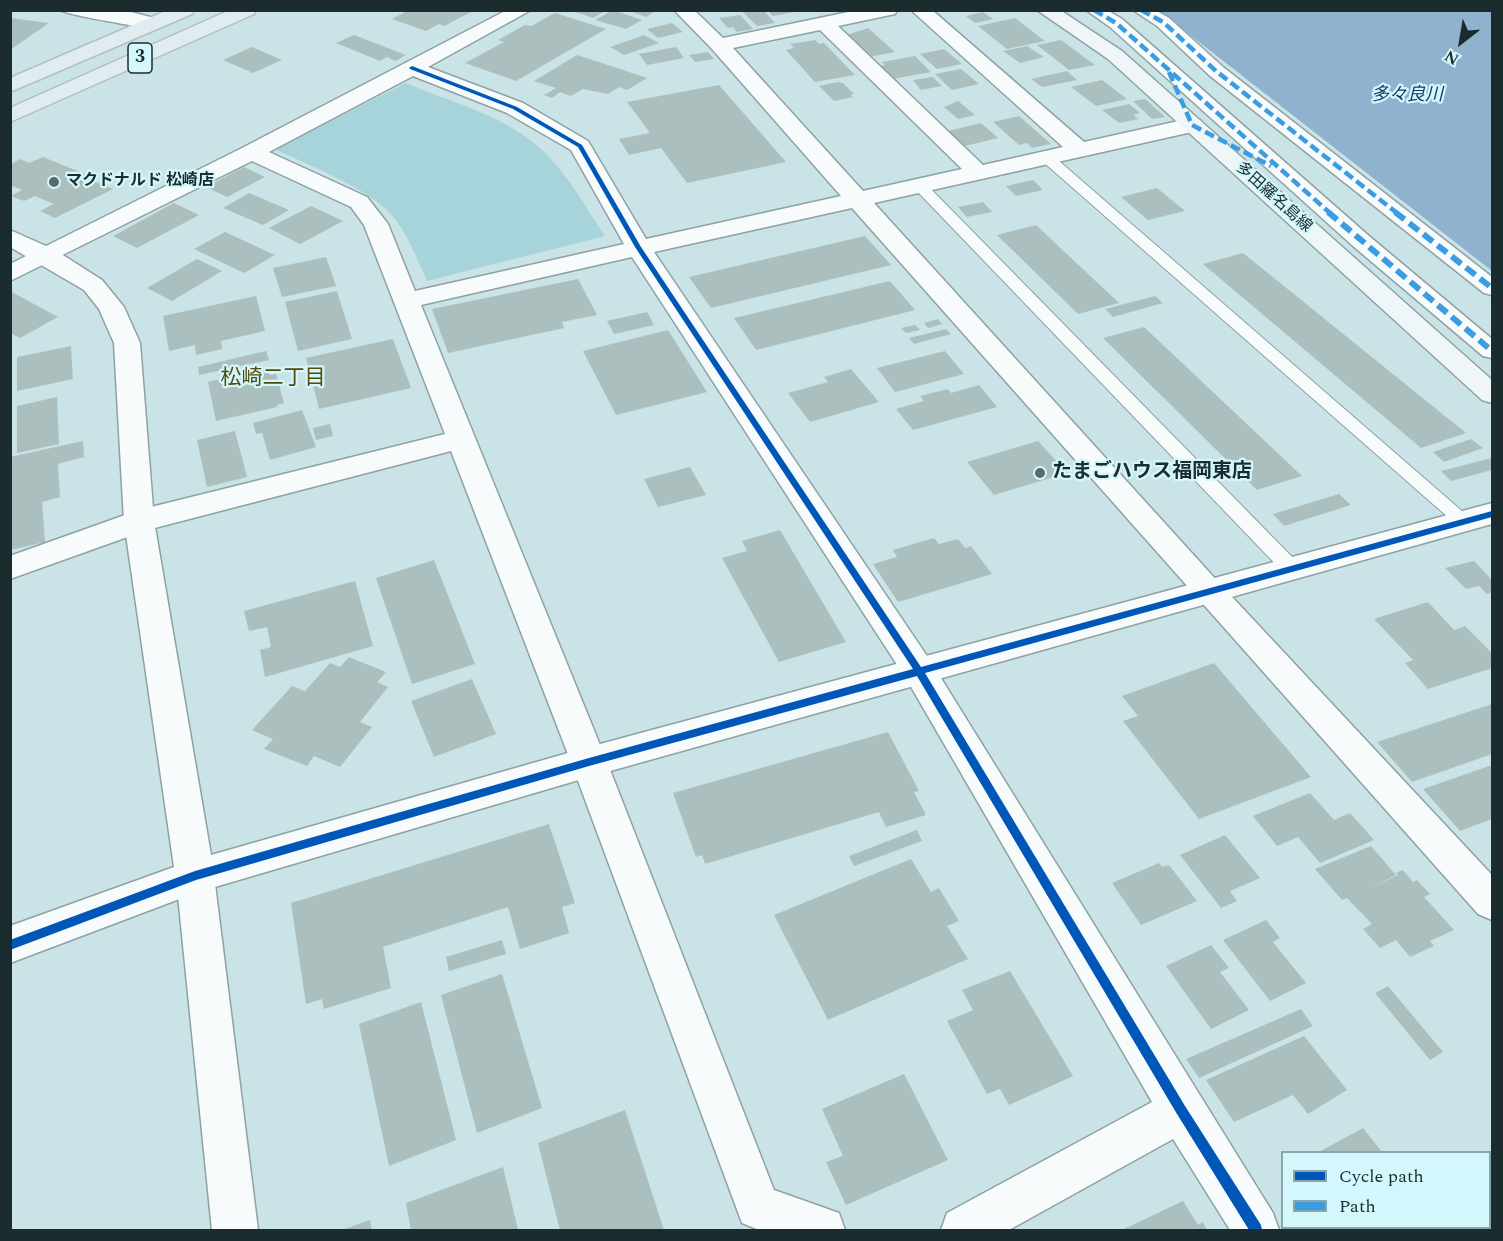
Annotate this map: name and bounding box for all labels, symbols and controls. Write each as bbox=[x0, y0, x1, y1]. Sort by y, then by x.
north arrow bbox=[1431, 12, 1491, 72]
road number: 3 bbox=[128, 43, 152, 73]
text: N bbox=[1440, 44, 1464, 71]
water label: 多々良川 bbox=[1371, 85, 1443, 107]
street label: 多田羅名島線 bbox=[1231, 159, 1315, 237]
place label: マクドナルド 松崎店 bbox=[66, 172, 214, 192]
marker: マクドナルド 松崎店 bbox=[47, 175, 61, 189]
district label: 松崎二丁目 bbox=[221, 367, 325, 393]
place label: たまごハウス福岡東店 bbox=[1052, 461, 1252, 485]
marker: たまごハウス福岡東店 bbox=[1033, 466, 1047, 480]
legend bbox=[1281, 1151, 1491, 1229]
text: Cycle path bbox=[1339, 1163, 1424, 1190]
text: Path bbox=[1339, 1193, 1376, 1220]

